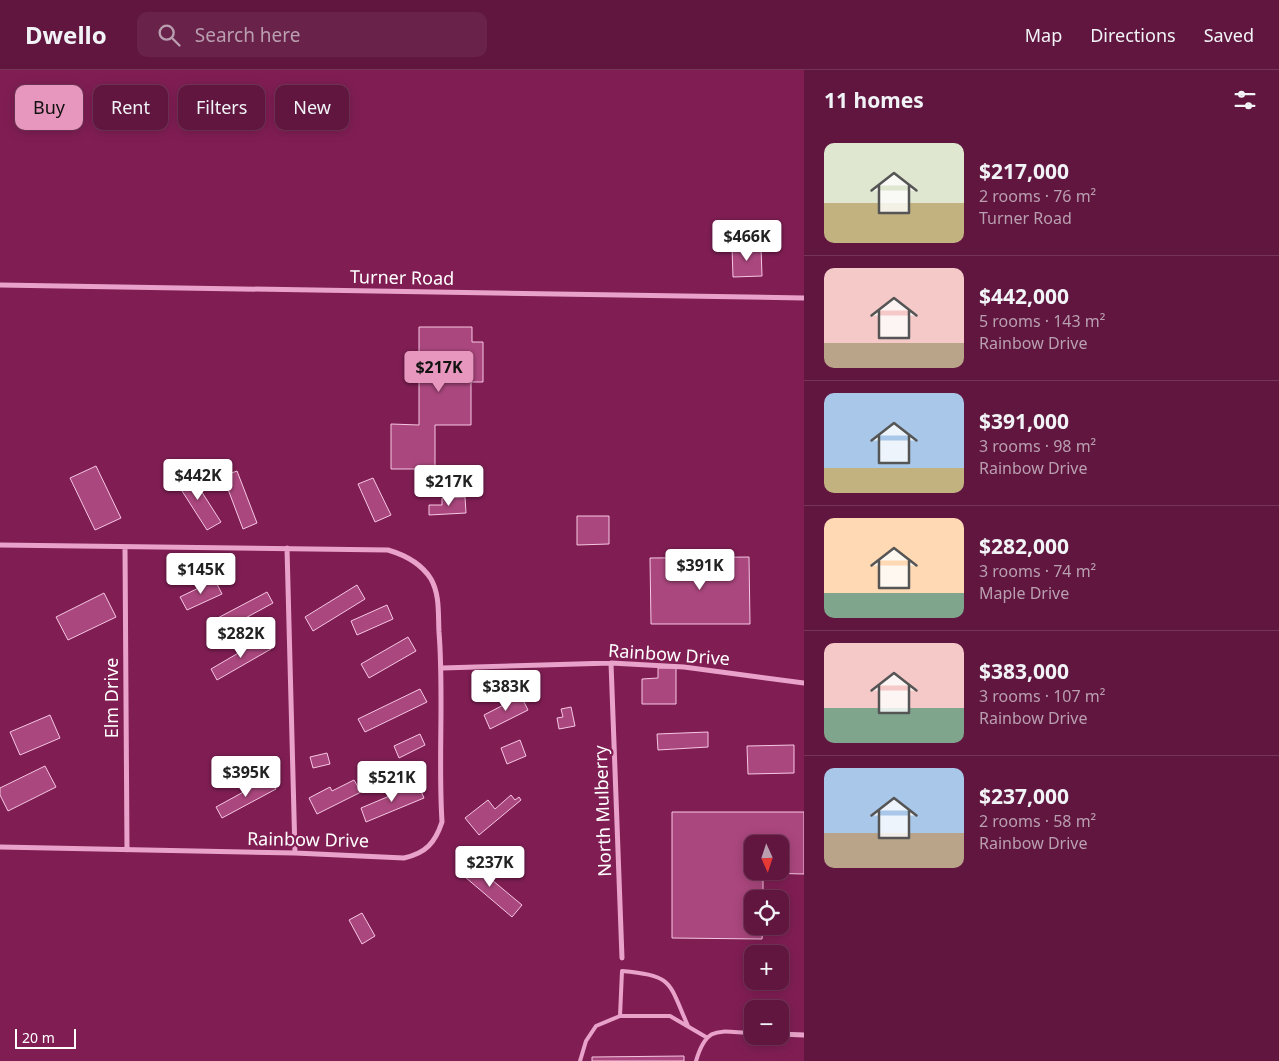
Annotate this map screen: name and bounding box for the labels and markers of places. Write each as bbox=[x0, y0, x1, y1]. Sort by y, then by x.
pin: $466K bbox=[712, 220, 782, 262]
pin: $217K bbox=[404, 350, 474, 393]
pin: $442K bbox=[163, 458, 233, 501]
pin: $217K bbox=[414, 464, 484, 507]
pin: $391K bbox=[665, 548, 735, 591]
pin: $145K bbox=[166, 552, 236, 595]
pin: $282K bbox=[206, 616, 276, 659]
pin: $383K bbox=[471, 670, 541, 712]
pin: $395K bbox=[211, 756, 281, 798]
pin: $521K bbox=[357, 760, 427, 803]
pin: $237K bbox=[455, 846, 525, 888]

